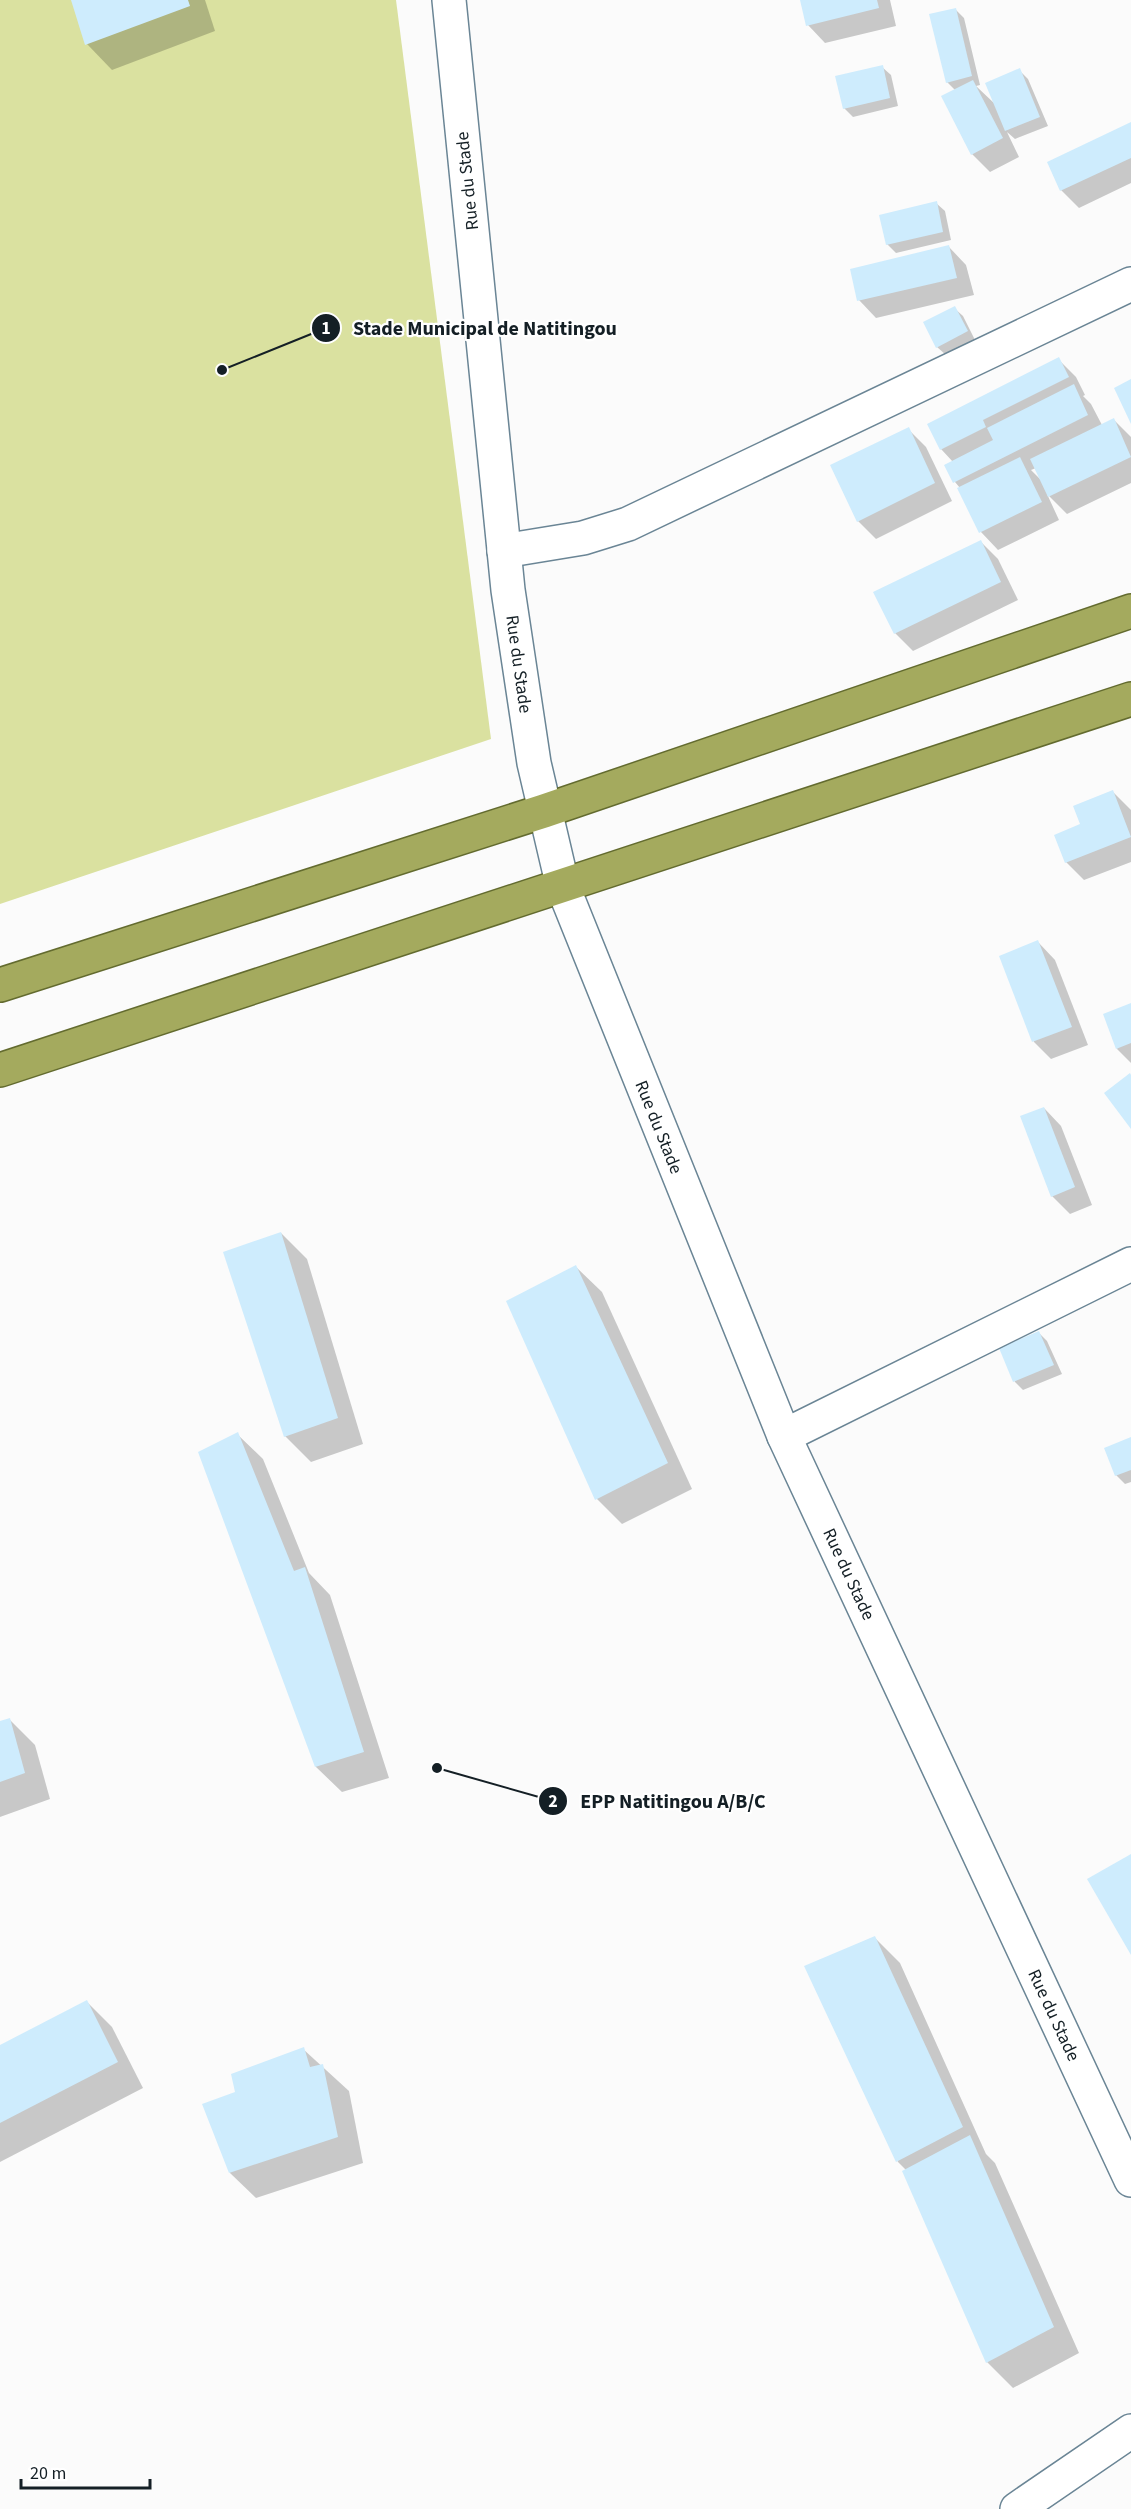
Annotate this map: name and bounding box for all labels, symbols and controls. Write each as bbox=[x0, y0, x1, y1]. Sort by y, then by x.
street label: Rue du Stade bbox=[450, 130, 485, 231]
callout: Stade Municipal de Natitingou bbox=[311, 309, 629, 347]
text: Stade Municipal de Natitingou bbox=[353, 315, 617, 343]
text: 1 bbox=[321, 316, 331, 341]
street label: Rue du Stade bbox=[499, 613, 538, 715]
street label: Rue du Stade bbox=[628, 1077, 689, 1178]
street label: Rue du Stade bbox=[816, 1524, 881, 1624]
callout: EPP Natitingou A/B/C bbox=[538, 1782, 778, 1820]
text: EPP Natitingou A/B/C bbox=[580, 1788, 766, 1816]
text: 2 bbox=[548, 1789, 558, 1814]
street label: Rue du Stade bbox=[1021, 1965, 1086, 2065]
scale bar bbox=[21, 2452, 150, 2490]
text: 20 m bbox=[30, 2461, 66, 2486]

